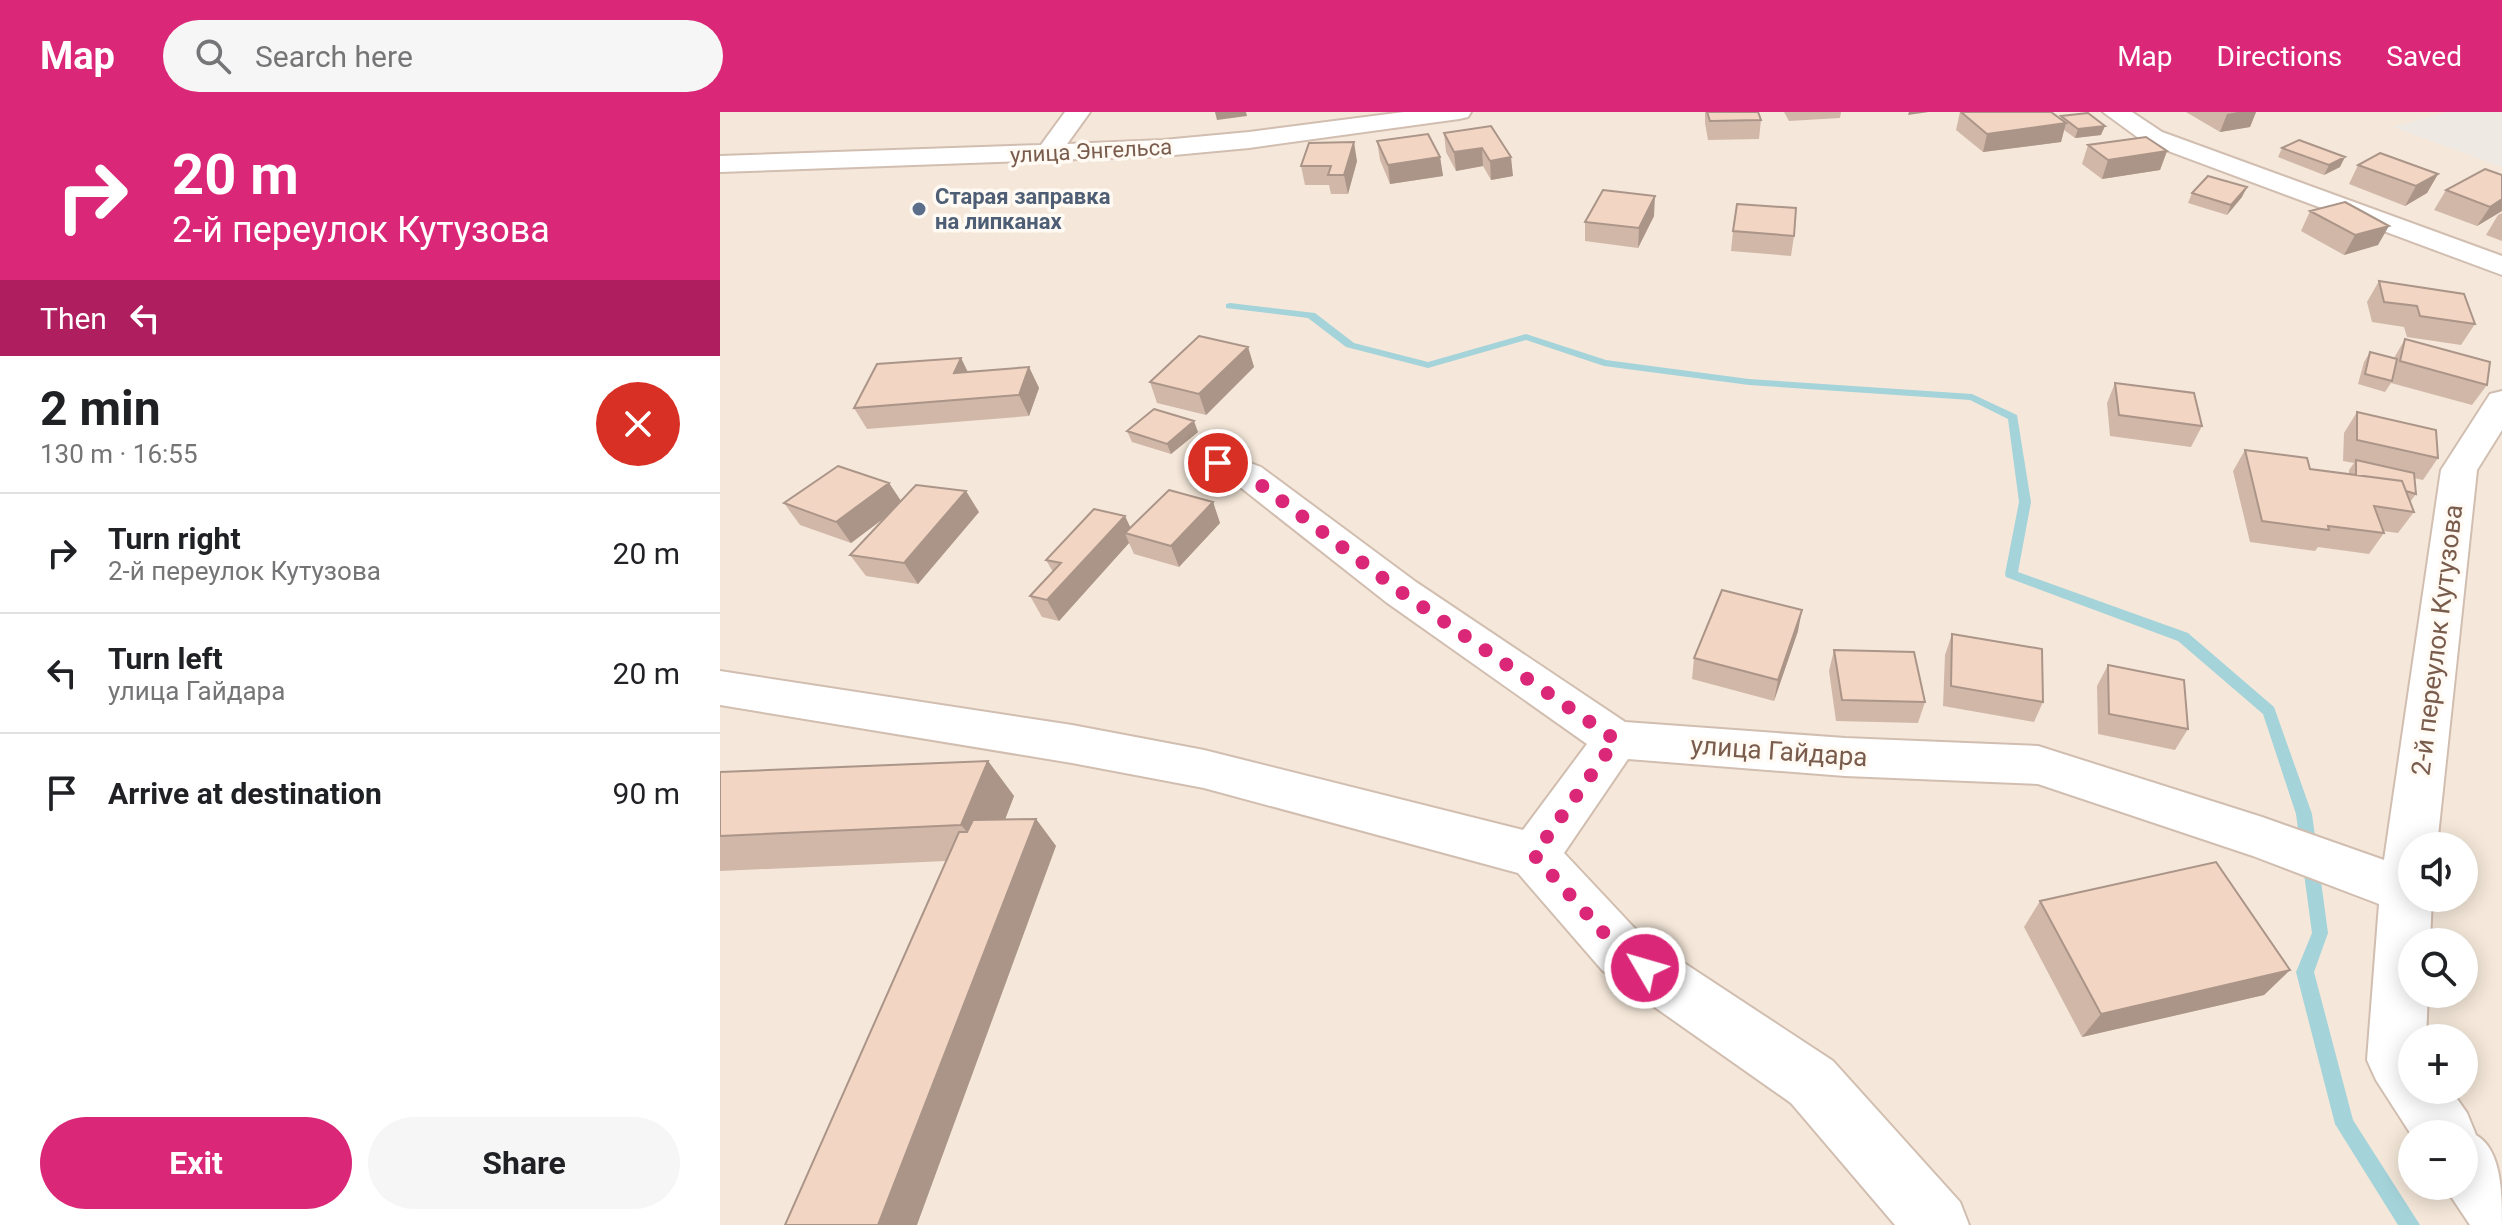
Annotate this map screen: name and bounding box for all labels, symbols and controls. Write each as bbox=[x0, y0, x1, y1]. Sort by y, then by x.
search box bbox=[163, 20, 723, 92]
text: Map bbox=[40, 34, 115, 78]
icon: search bbox=[191, 34, 235, 78]
text: Search here bbox=[255, 39, 413, 74]
text: Map bbox=[2117, 40, 2173, 73]
text: Directions bbox=[2217, 40, 2342, 73]
text: Saved bbox=[2386, 40, 2462, 73]
street label: улица Энгельса bbox=[1009, 134, 1173, 168]
text: 20 m bbox=[172, 142, 299, 208]
icon: right bbox=[40, 144, 144, 248]
place label: Старая заправка на липканах bbox=[935, 184, 1111, 234]
marker: Старая заправка на липканах bbox=[910, 200, 928, 218]
text: 2-й переулок Кутузова bbox=[172, 209, 550, 251]
icon: left bbox=[123, 296, 167, 340]
text: Then bbox=[40, 301, 107, 336]
text: 2 min bbox=[40, 380, 161, 437]
button: close bbox=[596, 382, 680, 466]
pin bbox=[1184, 429, 1252, 497]
text: 130 m · 16:55 bbox=[40, 439, 198, 469]
icon: arrive bbox=[1196, 441, 1240, 485]
street label: 2-й переулок Кутузова bbox=[2405, 503, 2469, 777]
text: Turn right bbox=[108, 521, 241, 556]
icon: right bbox=[40, 531, 84, 575]
text: 20 m bbox=[613, 536, 680, 571]
text: 2-й переулок Кутузова bbox=[108, 556, 381, 586]
text: Turn left bbox=[108, 641, 223, 676]
icon: left bbox=[40, 651, 84, 695]
text: 20 m bbox=[613, 656, 680, 691]
text: улица Гайдара bbox=[108, 676, 285, 706]
street label: улица Гайдара bbox=[1690, 730, 1868, 772]
icon: arrive bbox=[40, 771, 84, 815]
text: Arrive at destination bbox=[108, 776, 382, 811]
text: 90 m bbox=[613, 776, 680, 811]
map controls bbox=[2398, 832, 2478, 1200]
button: sound bbox=[2398, 832, 2478, 912]
position arrow bbox=[1603, 926, 1687, 1010]
button: search bbox=[2398, 928, 2478, 1008]
button: + bbox=[2398, 1024, 2478, 1104]
button: Exit bbox=[40, 1117, 352, 1209]
button: Share bbox=[368, 1117, 680, 1209]
button: − bbox=[2398, 1120, 2478, 1200]

